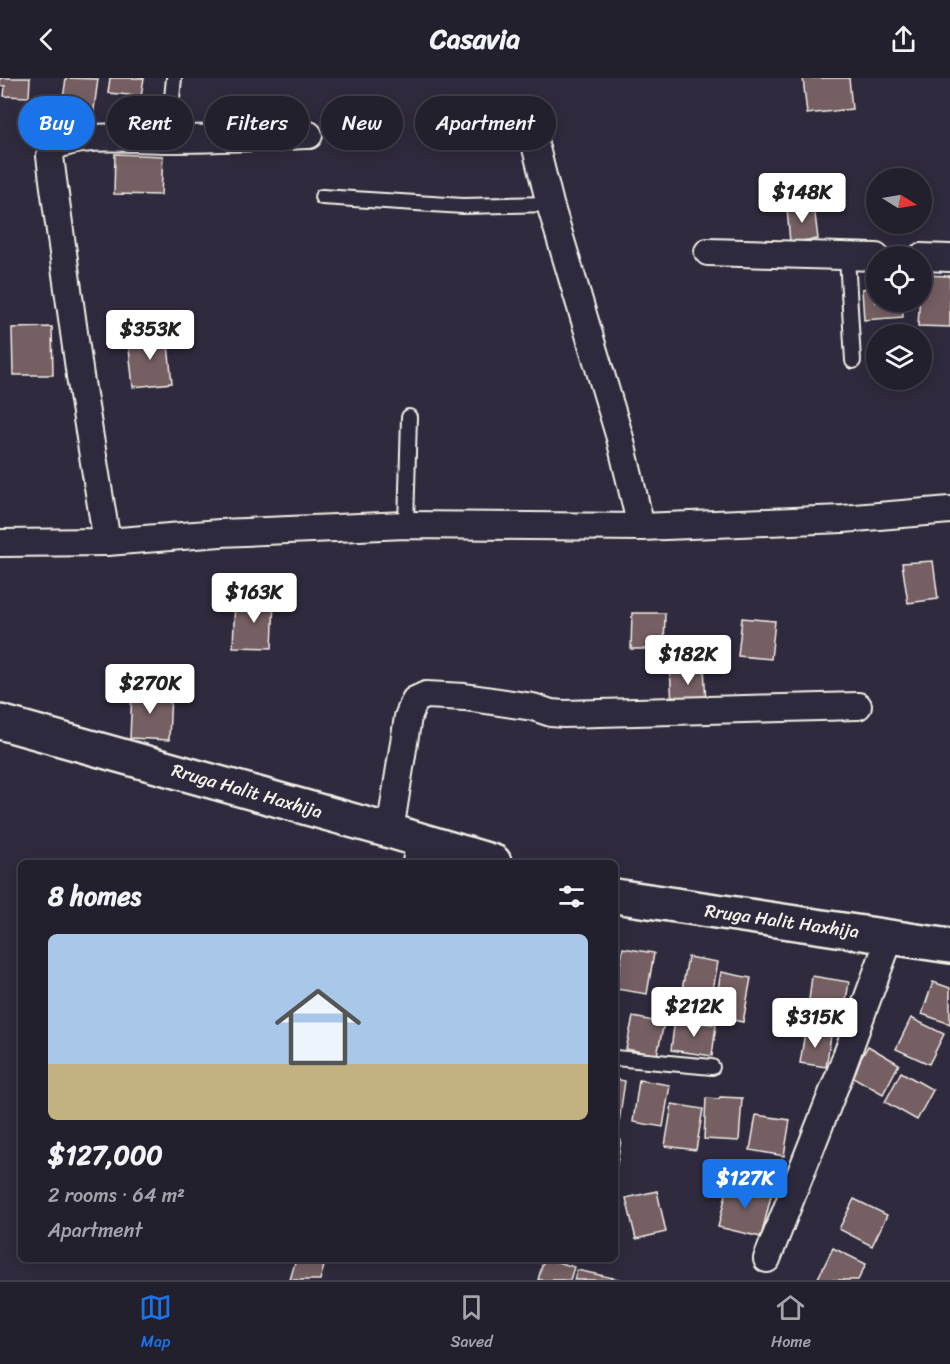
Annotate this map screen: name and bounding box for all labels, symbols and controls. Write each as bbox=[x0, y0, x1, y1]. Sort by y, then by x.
text: Casavia bbox=[430, 15, 520, 63]
icon: back bbox=[30, 23, 63, 56]
icon: share bbox=[887, 23, 920, 56]
chip: Buy bbox=[18, 96, 95, 150]
chip: Rent bbox=[107, 96, 193, 150]
chip: Filters bbox=[205, 96, 309, 150]
chip: New bbox=[321, 96, 403, 150]
chip: Apartment bbox=[415, 96, 556, 150]
north arrow bbox=[866, 168, 932, 234]
map controls bbox=[866, 168, 932, 390]
pin: $148K bbox=[760, 173, 844, 224]
text: $148K bbox=[773, 175, 831, 210]
button: locate bbox=[866, 246, 932, 312]
pin: $353K bbox=[108, 310, 192, 361]
text: $353K bbox=[120, 312, 180, 347]
button: layers bbox=[866, 324, 932, 390]
pin: $163K bbox=[212, 573, 296, 624]
text: $163K bbox=[226, 575, 282, 610]
pin: $182K bbox=[646, 635, 730, 686]
text: $182K bbox=[659, 637, 717, 672]
pin: $270K bbox=[108, 664, 192, 715]
text: $270K bbox=[119, 666, 181, 701]
street label: Rruga Halit Haxhija bbox=[168, 754, 326, 828]
text: 8 homes bbox=[48, 873, 141, 919]
icon: filters bbox=[555, 880, 588, 913]
street label: Rruga Halit Haxhija bbox=[703, 894, 861, 948]
icon: home bbox=[264, 973, 372, 1081]
pin: $212K bbox=[652, 987, 736, 1038]
text: $212K bbox=[665, 989, 723, 1024]
pin: $315K bbox=[773, 998, 857, 1049]
text: $315K bbox=[786, 1000, 844, 1035]
text: $127,000 bbox=[48, 1132, 163, 1178]
pin: $127K bbox=[703, 1159, 787, 1210]
text: $127K bbox=[716, 1161, 774, 1196]
text: 2 rooms · 64 m² bbox=[48, 1178, 185, 1213]
text: Apartment bbox=[48, 1213, 142, 1248]
tab: Map bbox=[139, 1291, 172, 1356]
tab: Saved bbox=[450, 1291, 493, 1356]
tab: Home bbox=[771, 1291, 811, 1356]

